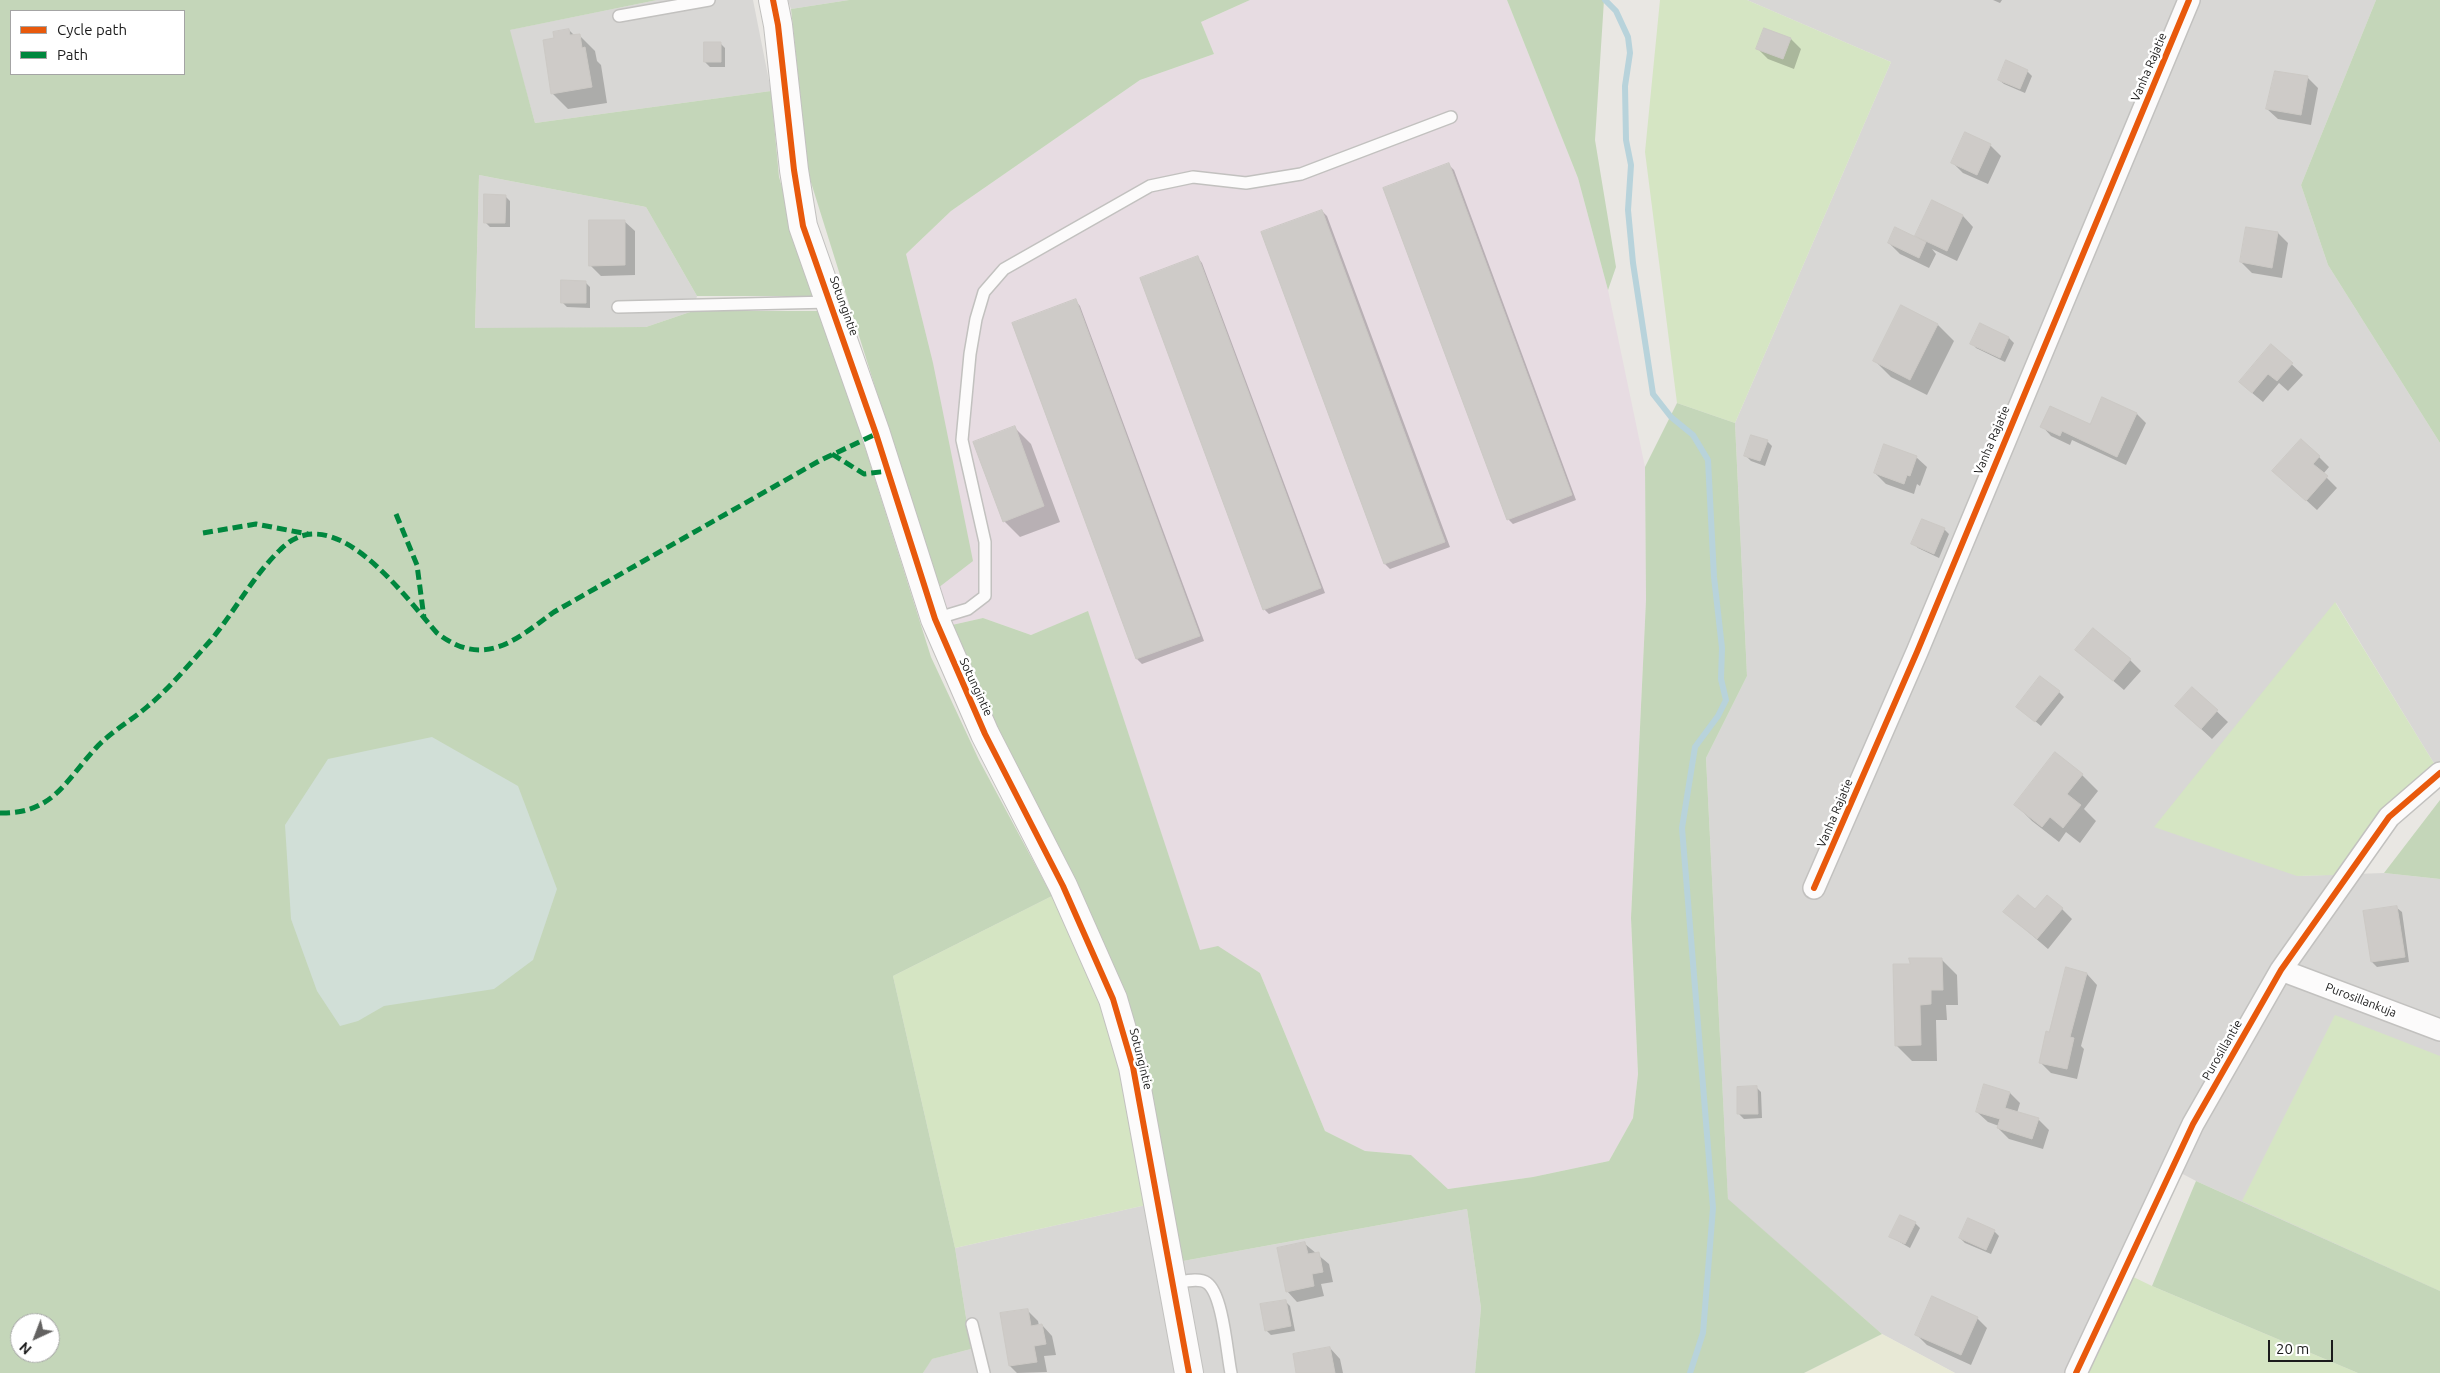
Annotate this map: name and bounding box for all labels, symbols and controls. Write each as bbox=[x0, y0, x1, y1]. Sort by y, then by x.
legend bbox=[10, 10, 185, 75]
text: Cycle path bbox=[57, 21, 127, 38]
street label: Vanha Rajatie bbox=[2128, 31, 2170, 103]
text: Path bbox=[57, 46, 88, 63]
street label: Sotungintie bbox=[827, 274, 861, 338]
street label: Vanha Rajatie bbox=[1971, 404, 2013, 476]
street label: Sotungintie bbox=[956, 656, 996, 718]
street label: Vanha Rajatie bbox=[1814, 777, 1856, 849]
street label: Purosillankuja bbox=[2323, 980, 2399, 1020]
street label: Purosillantie bbox=[2199, 1017, 2245, 1083]
street label: Sotungintie bbox=[1126, 1027, 1156, 1091]
north arrow bbox=[10, 1313, 60, 1363]
scale bar bbox=[2270, 1330, 2335, 1362]
text: N bbox=[16, 1339, 35, 1358]
text: 20 m bbox=[2276, 1340, 2309, 1357]

